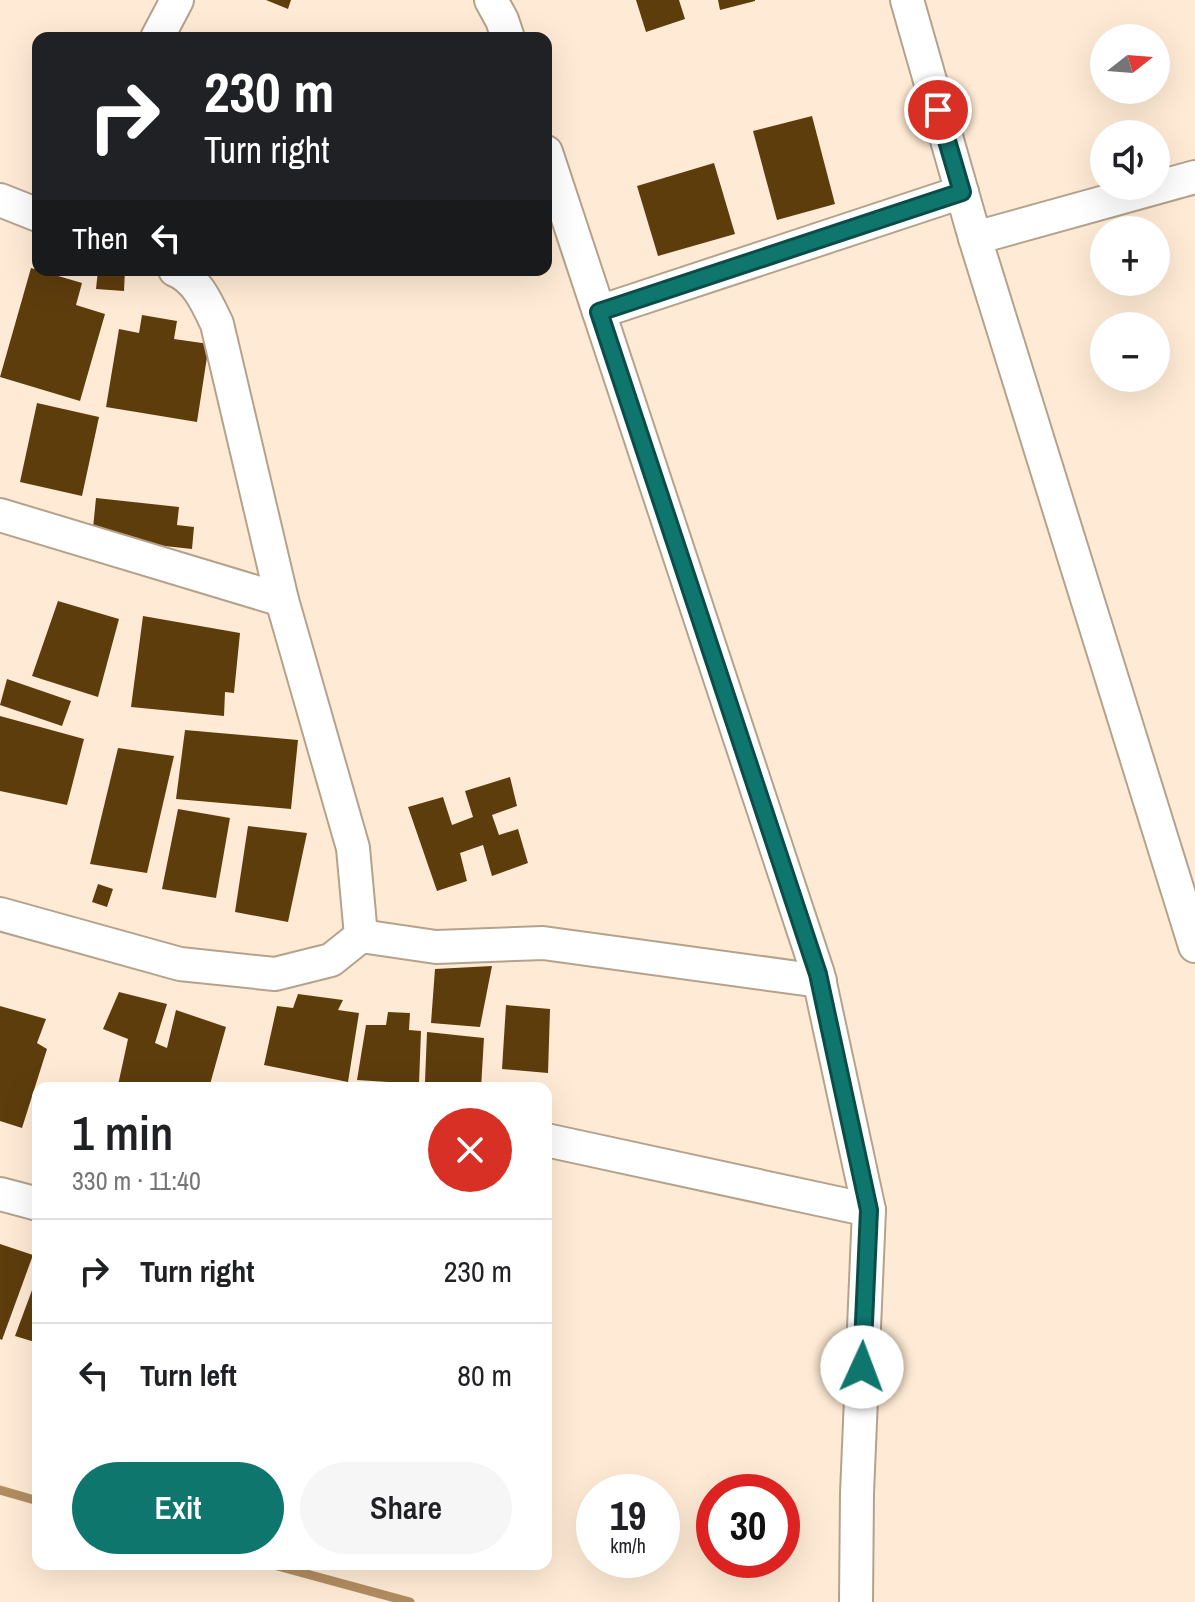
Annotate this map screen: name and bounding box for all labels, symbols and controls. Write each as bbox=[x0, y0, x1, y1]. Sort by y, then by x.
north arrow bbox=[1090, 24, 1170, 104]
map controls bbox=[1090, 24, 1170, 392]
text: 230 m bbox=[204, 54, 334, 129]
icon: right bbox=[72, 64, 176, 168]
pin bbox=[904, 76, 972, 144]
icon: arrive bbox=[916, 88, 960, 132]
button: sound bbox=[1090, 120, 1170, 200]
text: Turn right bbox=[204, 126, 329, 174]
icon: left bbox=[144, 216, 188, 260]
button: + bbox=[1090, 216, 1170, 296]
text: Then bbox=[72, 218, 128, 258]
button: − bbox=[1090, 312, 1170, 392]
text: 1 min bbox=[72, 1100, 173, 1165]
button: close bbox=[428, 1108, 512, 1192]
text: 330 m · 11:40 bbox=[72, 1163, 201, 1198]
icon: right bbox=[72, 1249, 116, 1293]
text: Turn right bbox=[140, 1251, 254, 1291]
text: 230 m bbox=[444, 1251, 512, 1291]
position arrow bbox=[820, 1325, 904, 1409]
icon: left bbox=[72, 1353, 116, 1397]
text: Turn left bbox=[140, 1355, 237, 1395]
text: 80 m bbox=[457, 1355, 512, 1395]
button: Exit bbox=[72, 1462, 284, 1554]
button: Share bbox=[300, 1462, 512, 1554]
speed limit sign: 30 bbox=[696, 1474, 800, 1578]
text: 19 bbox=[610, 1489, 646, 1542]
text: km/h bbox=[610, 1532, 646, 1559]

